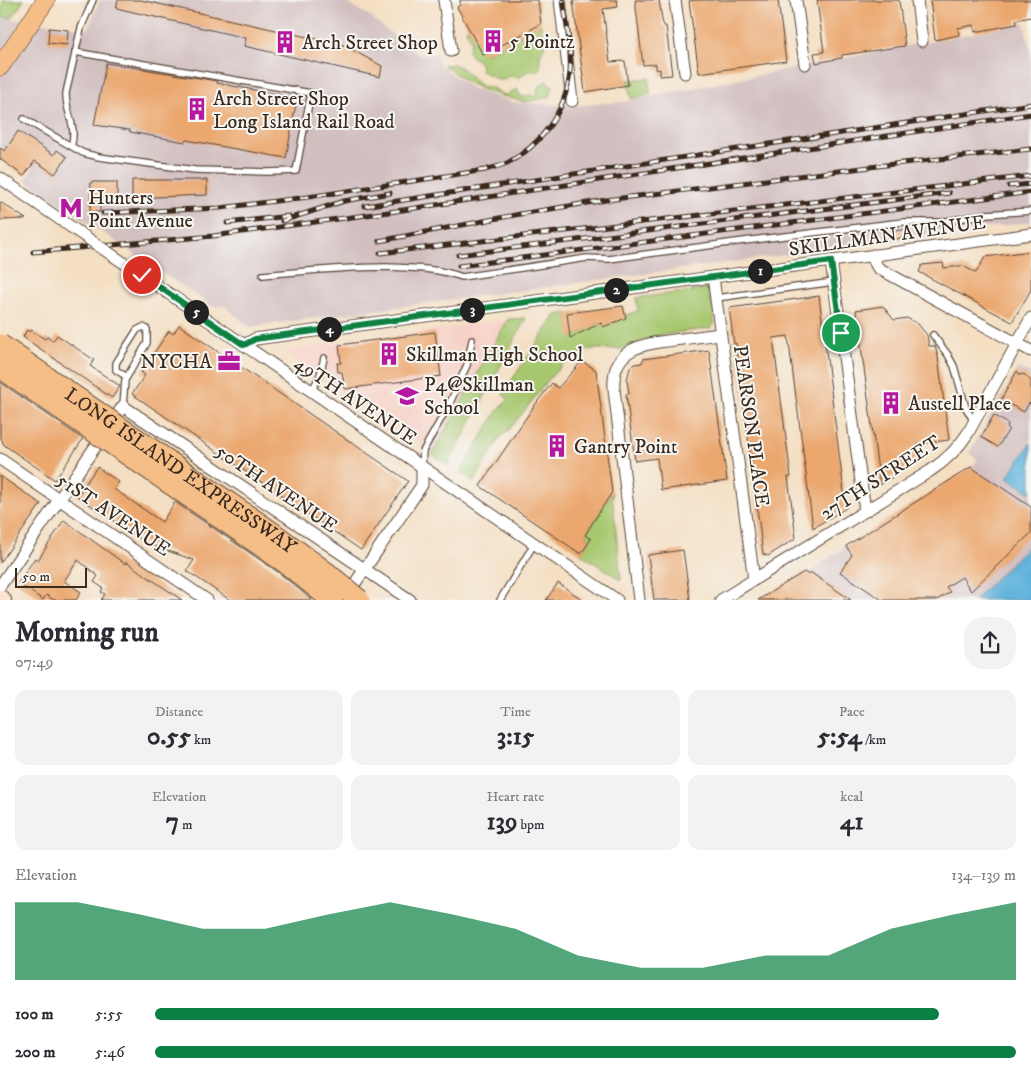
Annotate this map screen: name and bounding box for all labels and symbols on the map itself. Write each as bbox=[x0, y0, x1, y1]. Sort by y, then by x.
building icon: 5 Pointz bbox=[480, 28, 506, 54]
building icon: Arch Street Shop bbox=[272, 29, 298, 55]
place label: 5 Pointz bbox=[509, 30, 575, 55]
place label: Arch Street Shop bbox=[302, 31, 438, 56]
place label: Arch Street Shop Long Island Rail Road bbox=[213, 87, 394, 135]
building icon: Arch Street Shop Long Island Rail Road bbox=[184, 96, 210, 122]
place label: Hunters Point Avenue bbox=[88, 186, 193, 234]
metro station icon: Hunters Point Avenue bbox=[58, 195, 84, 221]
street label: SKILLMAN AVENUE bbox=[787, 210, 987, 263]
pin bbox=[121, 254, 163, 296]
pin: 1 bbox=[748, 258, 772, 284]
pin: 2 bbox=[604, 278, 628, 302]
pin: 3 bbox=[460, 298, 484, 322]
pin: 5 bbox=[184, 300, 208, 324]
pin bbox=[820, 312, 862, 354]
pin: 4 bbox=[316, 316, 342, 342]
building icon: Skillman High School bbox=[376, 341, 402, 367]
place label: Skillman High School bbox=[406, 343, 583, 368]
street label: PEARSON PLACE bbox=[727, 344, 774, 509]
office icon: NYCHA bbox=[216, 348, 242, 374]
place label: NYCHA bbox=[140, 350, 212, 375]
street label: 49TH AVENUE bbox=[289, 351, 421, 452]
place label: P4@Skillman School bbox=[424, 373, 534, 421]
street label: LONG ISLAND EXPRESSWAY bbox=[59, 382, 301, 560]
school or university icon: P4@Skillman School bbox=[394, 383, 420, 409]
building icon: Austell Place bbox=[878, 390, 904, 416]
place label: Austell Place bbox=[908, 392, 1011, 417]
street label: 27TH STREET bbox=[816, 430, 946, 526]
building icon: Gantry Point bbox=[544, 433, 570, 459]
place label: Gantry Point bbox=[574, 435, 677, 460]
street label: 50TH AVENUE bbox=[210, 439, 342, 539]
street label: 51ST AVENUE bbox=[51, 468, 175, 563]
scale bar bbox=[15, 565, 88, 588]

